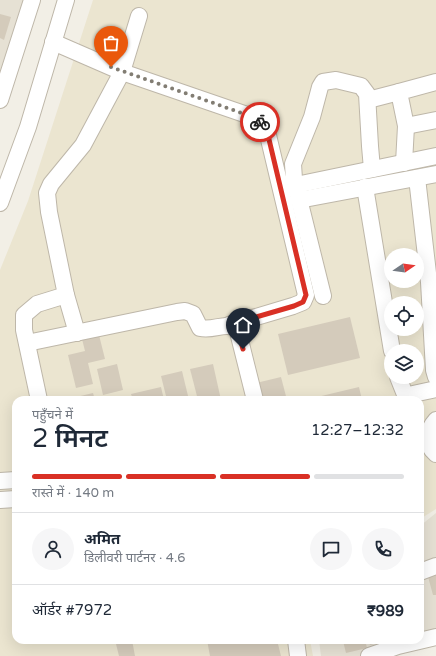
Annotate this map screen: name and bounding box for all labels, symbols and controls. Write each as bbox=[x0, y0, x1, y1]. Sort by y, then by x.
pin bbox=[94, 26, 128, 67]
icon: bag bbox=[100, 32, 122, 54]
courier bbox=[240, 102, 280, 142]
icon: bike bbox=[249, 111, 271, 133]
north arrow bbox=[384, 248, 424, 288]
map controls bbox=[384, 248, 424, 384]
button: locate bbox=[384, 296, 424, 336]
pin bbox=[226, 308, 260, 349]
icon: home bbox=[232, 314, 254, 336]
button: layers bbox=[384, 344, 424, 384]
text: पहुँचने में bbox=[32, 407, 73, 423]
text: 12:27–12:32 bbox=[311, 421, 404, 439]
text: 2 मिनट bbox=[32, 423, 108, 454]
text: रास्ते में · 140 m bbox=[32, 485, 114, 501]
button: person bbox=[32, 528, 74, 570]
button: chat bbox=[310, 528, 352, 570]
button: phone bbox=[362, 528, 404, 570]
text: अमित bbox=[84, 530, 120, 548]
text: डिलीवरी पार्टनर · 4.6 bbox=[84, 550, 185, 566]
text: ऑर्डर #7972 bbox=[32, 601, 112, 619]
text: ₹989 bbox=[367, 602, 404, 620]

